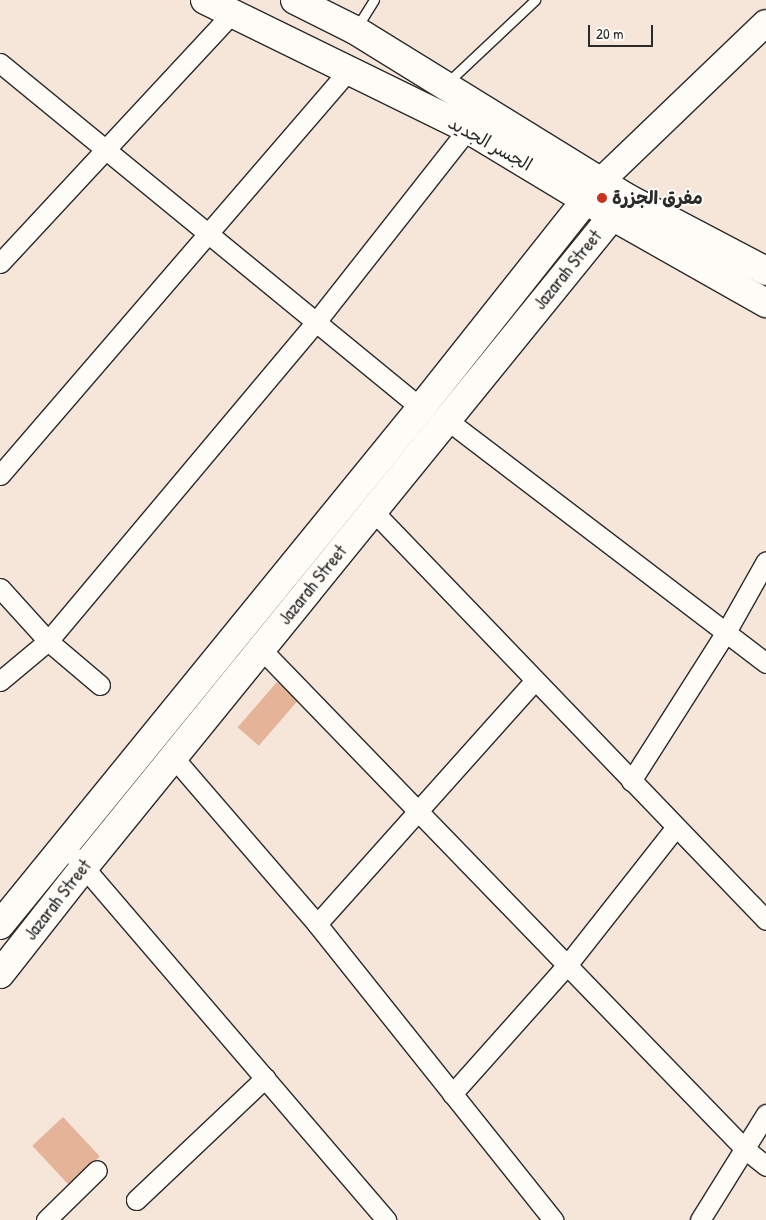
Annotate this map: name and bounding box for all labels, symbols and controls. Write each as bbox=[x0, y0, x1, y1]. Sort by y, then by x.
scale bar bbox=[591, 15, 656, 47]
text: 20 m bbox=[596, 23, 623, 44]
street label: الجسر الجديد bbox=[444, 112, 536, 176]
place label: مفرق الجزرة bbox=[612, 187, 703, 209]
marker: مفرق الجزرة bbox=[596, 192, 608, 204]
street label: Jazarah Street bbox=[529, 226, 607, 314]
street label: Jazarah Street bbox=[274, 541, 352, 629]
street label: Jazarah Street bbox=[20, 856, 96, 944]

